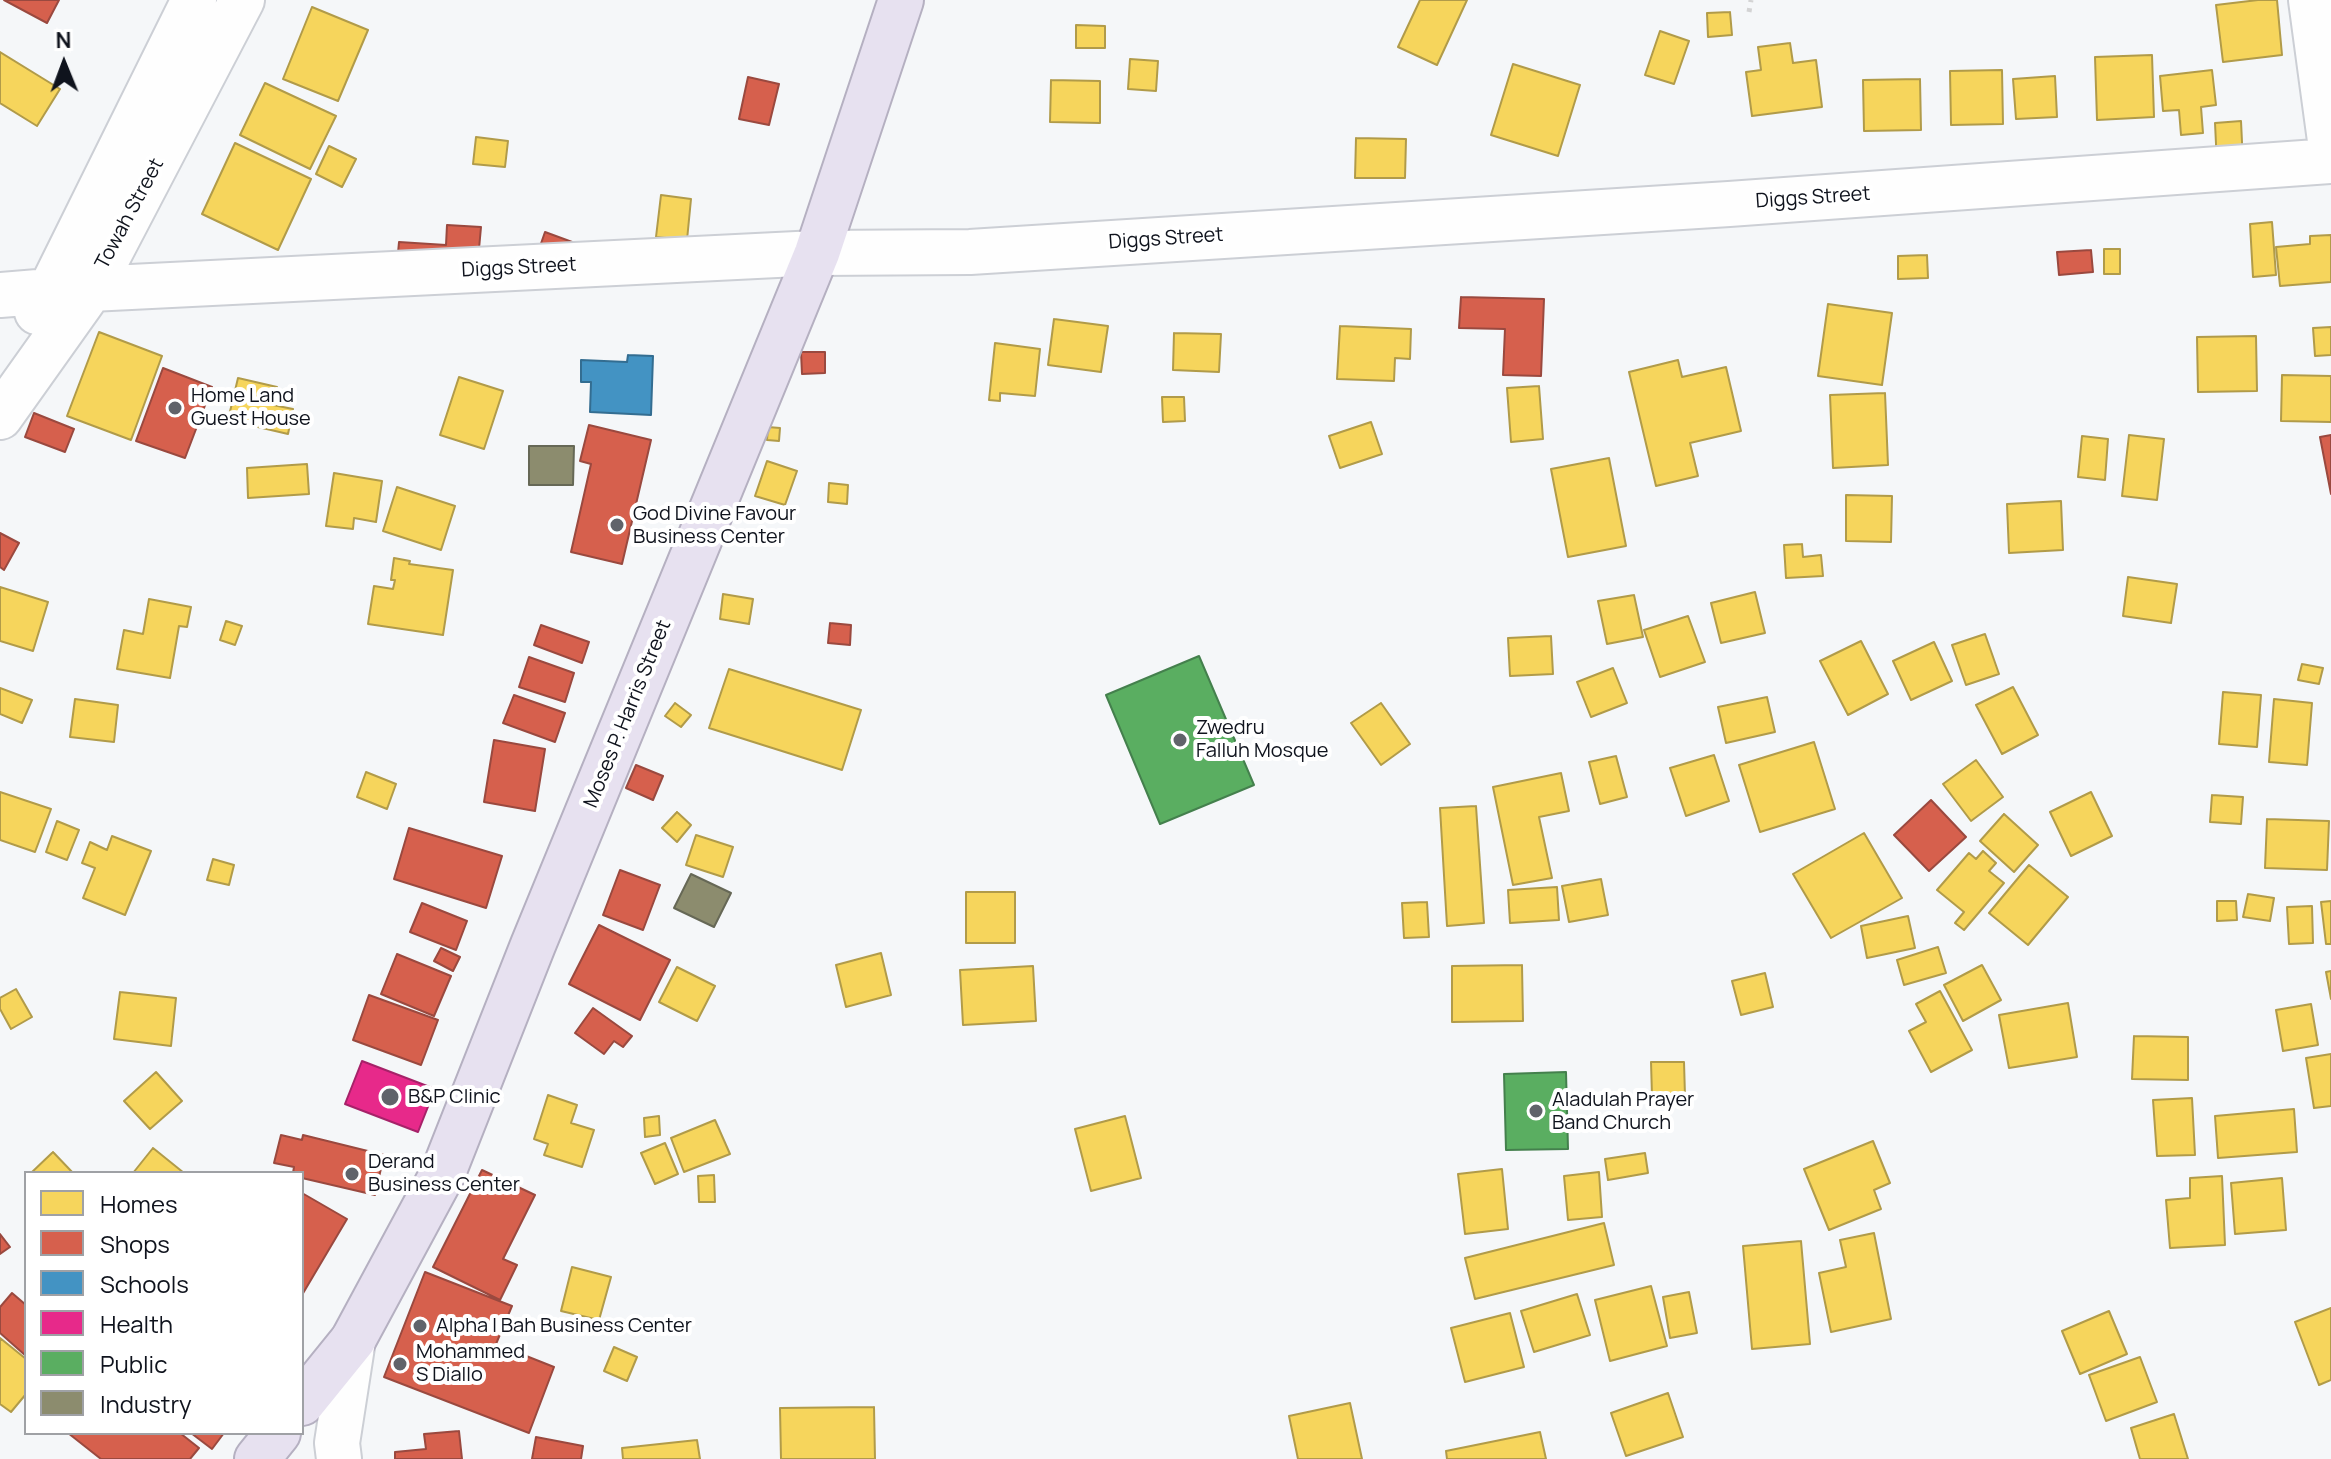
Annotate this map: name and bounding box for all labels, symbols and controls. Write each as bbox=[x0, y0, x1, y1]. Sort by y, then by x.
north arrow bbox=[24, 24, 104, 104]
text: N bbox=[55, 25, 72, 55]
street label: Towah Street bbox=[91, 154, 169, 274]
street label: Diggs Street bbox=[1755, 182, 1871, 214]
street label: Diggs Street bbox=[1108, 223, 1224, 255]
street label: Diggs Street bbox=[461, 253, 577, 283]
place label: Home Land Guest House bbox=[191, 384, 311, 431]
marker: Home Land Guest House bbox=[166, 399, 184, 417]
place label: God Divine Favour Business Center bbox=[633, 502, 796, 549]
marker: God Divine Favour Business Center bbox=[608, 516, 626, 534]
street label: Moses P. Harris Street bbox=[579, 617, 677, 811]
place label: Zwedru Falluh Mosque bbox=[1196, 716, 1328, 763]
marker: Zwedru Falluh Mosque bbox=[1171, 731, 1189, 749]
place label: B&P Clinic bbox=[408, 1085, 501, 1109]
marker: B&P Clinic bbox=[379, 1086, 401, 1108]
place label: Aladulah Prayer Band Church bbox=[1552, 1088, 1694, 1135]
marker: Aladulah Prayer Band Church bbox=[1527, 1102, 1545, 1120]
place label: Derand Business Center bbox=[368, 1150, 520, 1197]
marker: Derand Business Center bbox=[343, 1165, 361, 1183]
legend bbox=[24, 1171, 304, 1435]
text: Homes bbox=[100, 1187, 178, 1220]
text: Shops bbox=[100, 1227, 170, 1260]
text: Schools bbox=[100, 1267, 189, 1300]
text: Health bbox=[100, 1307, 173, 1340]
place label: Alpha I Bah Business Center bbox=[436, 1314, 692, 1338]
marker: Alpha I Bah Business Center bbox=[411, 1317, 429, 1335]
place label: Mohammed S Diallo bbox=[416, 1340, 525, 1387]
text: Public bbox=[100, 1347, 167, 1380]
marker: Mohammed S Diallo bbox=[391, 1355, 409, 1373]
text: Industry bbox=[100, 1387, 192, 1420]

